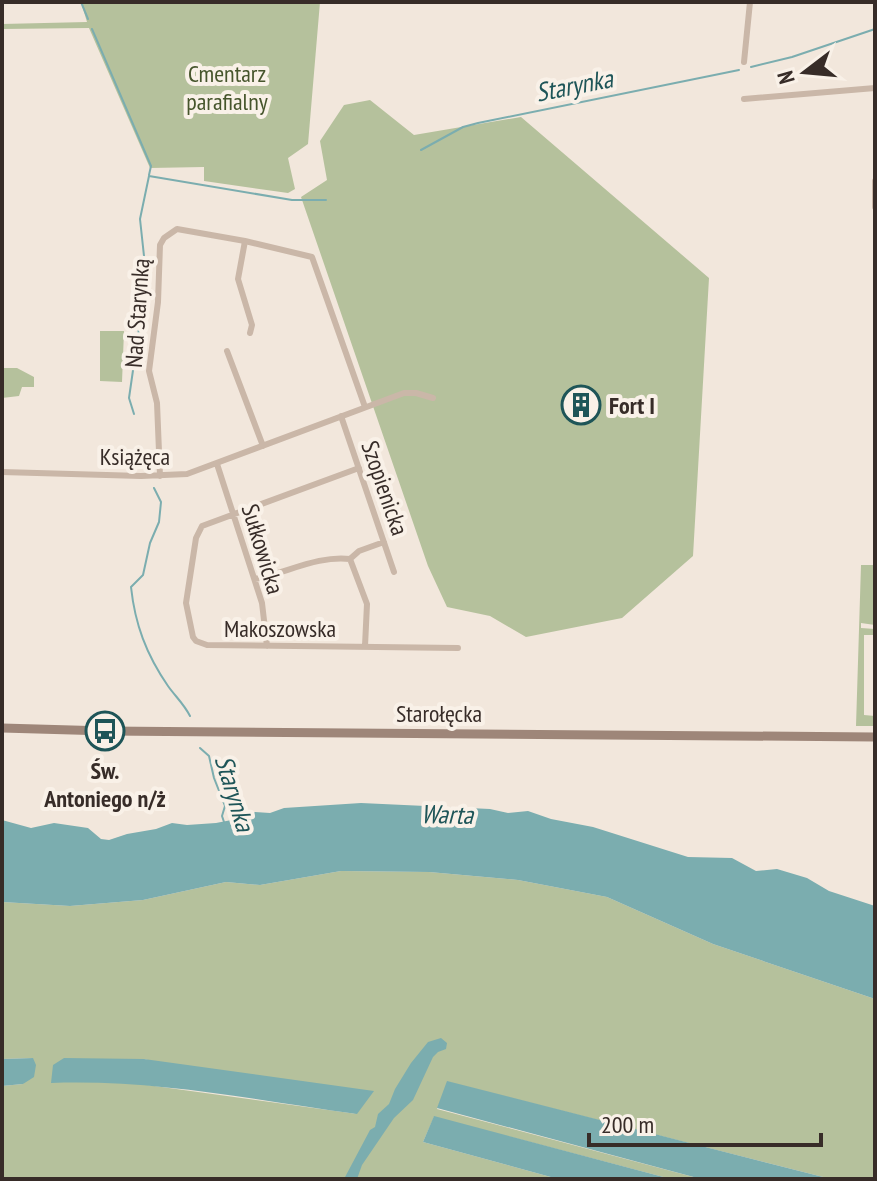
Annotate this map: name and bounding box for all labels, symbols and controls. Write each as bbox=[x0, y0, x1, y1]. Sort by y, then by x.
north arrow bbox=[765, 32, 845, 112]
park label: Cmentarz parafialny bbox=[186, 58, 268, 117]
water label: Starynka bbox=[533, 61, 617, 109]
text: N bbox=[771, 68, 801, 87]
street label: Nad Starynką bbox=[118, 257, 156, 369]
building icon: Fort I bbox=[560, 384, 602, 426]
place label: Fort I bbox=[609, 390, 655, 421]
street label: Szopienicka bbox=[354, 437, 416, 539]
street label: Książęca bbox=[100, 441, 170, 472]
street label: Sułkowicka bbox=[235, 500, 291, 598]
street label: Makoszowska bbox=[224, 613, 336, 644]
street label: Starołęcka bbox=[396, 698, 482, 729]
bus stop icon: Św. Antoniego n/ż bbox=[84, 710, 126, 752]
water label: Starynka bbox=[208, 751, 263, 836]
place label: Św. Antoniego n/ż bbox=[43, 755, 166, 814]
water label: Warta bbox=[421, 797, 475, 831]
scale bar bbox=[589, 1097, 821, 1147]
text: 200 m bbox=[601, 1109, 654, 1140]

